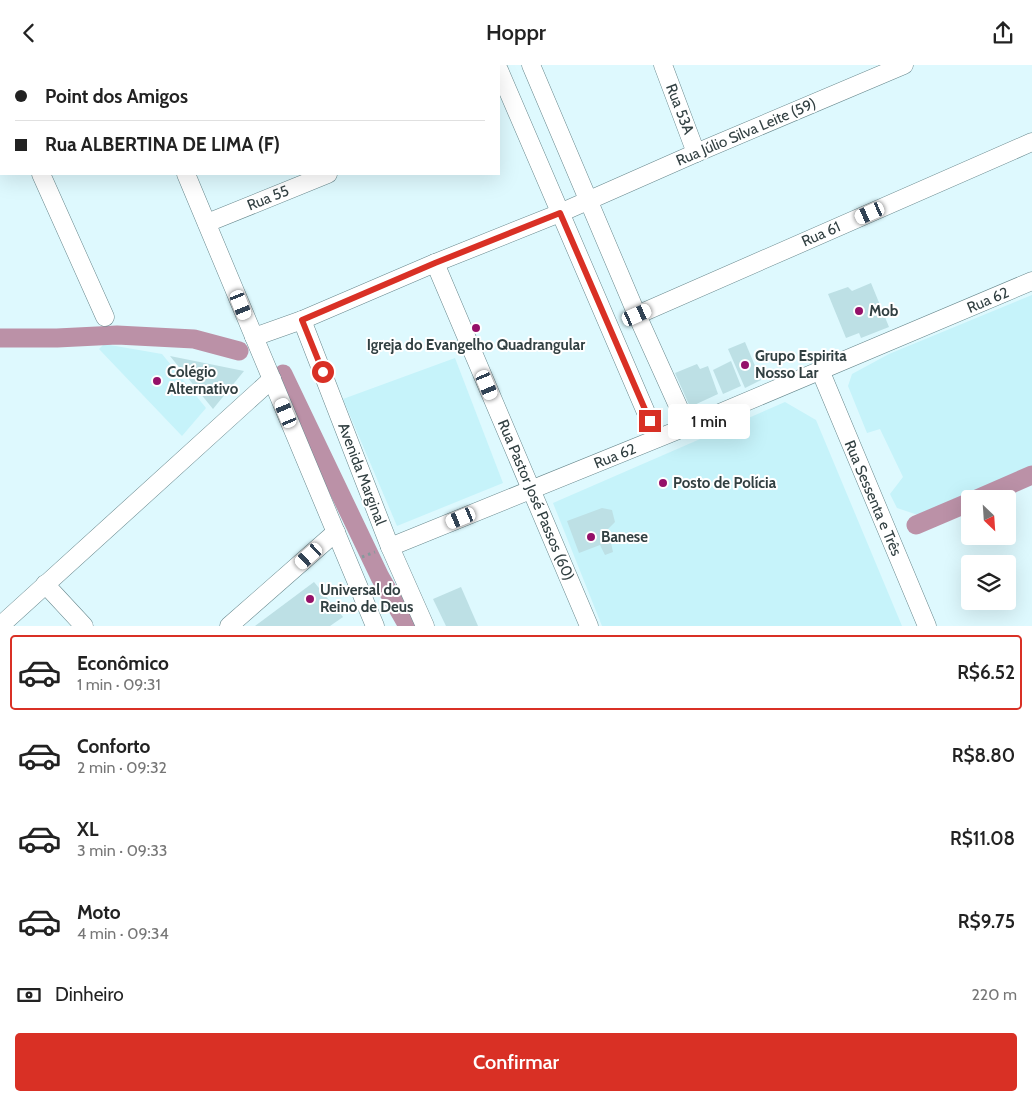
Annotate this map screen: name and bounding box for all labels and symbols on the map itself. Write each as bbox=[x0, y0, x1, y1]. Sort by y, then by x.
street label: Rua 53A bbox=[662, 81, 698, 138]
street label: Rua Júlio Silva Leite (59) bbox=[673, 94, 819, 170]
street label: Rua 55 bbox=[244, 182, 292, 214]
car bbox=[853, 200, 886, 226]
street label: Rua 61 bbox=[799, 218, 843, 250]
street label: Rua 62 bbox=[964, 283, 1012, 317]
car bbox=[228, 288, 253, 322]
car bbox=[620, 302, 653, 328]
place label: Mob bbox=[869, 302, 899, 320]
marker: Mob bbox=[853, 305, 865, 317]
marker: Igreja do Evangelho Quadrangular bbox=[470, 322, 482, 334]
place label: Igreja do Evangelho Quadrangular bbox=[367, 336, 585, 354]
place label: Grupo Espirita Nosso Lar bbox=[755, 347, 847, 382]
marker: Grupo Espirita Nosso Lar bbox=[739, 359, 751, 371]
route start bbox=[312, 361, 334, 383]
place label: Colégio Alternativo bbox=[167, 363, 239, 398]
car bbox=[474, 368, 499, 402]
marker: Colégio Alternativo bbox=[151, 375, 163, 387]
car bbox=[273, 396, 298, 430]
callout: 1 min bbox=[668, 403, 750, 439]
route end bbox=[639, 410, 661, 432]
street label: Rua Pastor José Passos (60) bbox=[494, 417, 578, 583]
street label: Avenida Marginal bbox=[334, 420, 390, 528]
street label: Rua Sessenta e Três bbox=[841, 437, 905, 559]
street label: Rua 62 bbox=[591, 439, 639, 473]
place label: Posto de Polícia bbox=[673, 474, 777, 492]
marker: Posto de Polícia bbox=[657, 477, 669, 489]
north arrow bbox=[961, 490, 1016, 545]
car bbox=[444, 505, 477, 531]
place label: Banese bbox=[601, 528, 648, 546]
marker: Banese bbox=[585, 531, 597, 543]
car bbox=[292, 540, 325, 572]
place label: Universal do Reino de Deus bbox=[320, 581, 413, 616]
marker: Universal do Reino de Deus bbox=[304, 593, 316, 605]

